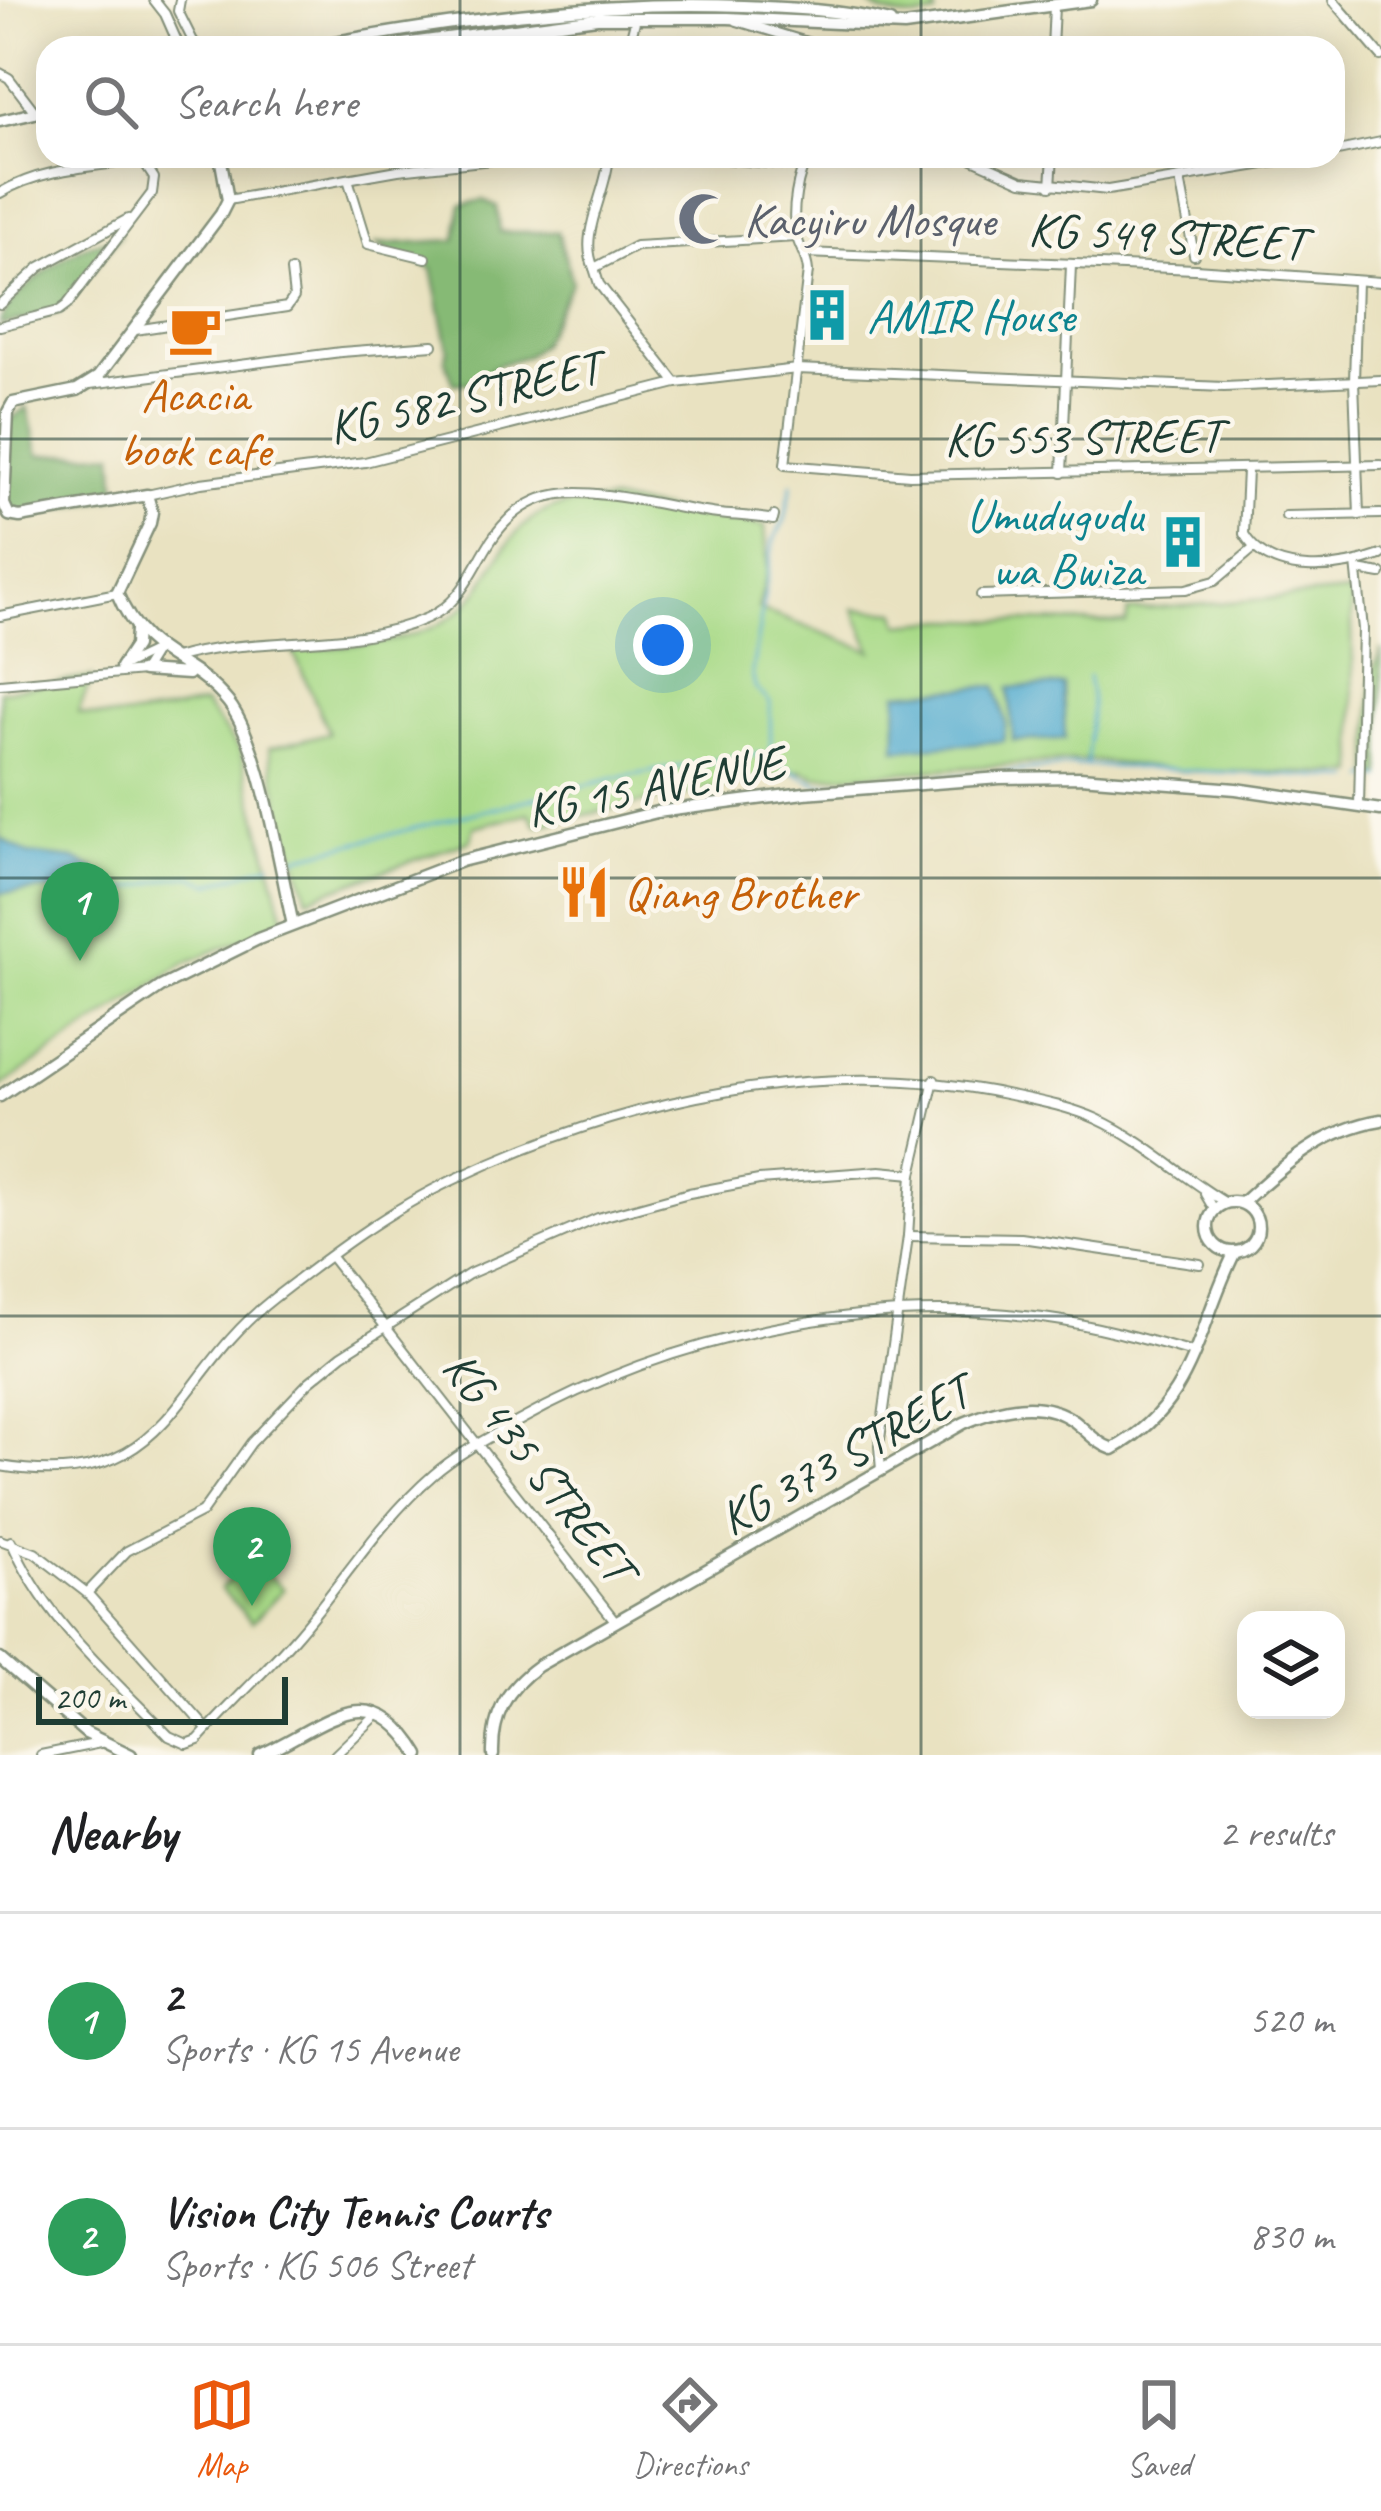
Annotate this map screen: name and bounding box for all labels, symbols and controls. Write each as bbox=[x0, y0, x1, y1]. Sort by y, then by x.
search box bbox=[36, 36, 1345, 168]
icon: search bbox=[78, 69, 144, 135]
text: Search here bbox=[174, 74, 357, 131]
mosque icon: Kacyiru Mosque bbox=[675, 190, 733, 248]
place label: Kacyiru Mosque bbox=[744, 190, 999, 250]
street label: KG 549 STREET bbox=[1027, 199, 1316, 274]
building icon: AMIR House bbox=[798, 286, 856, 344]
place label: AMIR House bbox=[867, 286, 1078, 346]
cafe icon: Acacia book cafe bbox=[166, 301, 224, 359]
street label: KG 582 STREET bbox=[322, 335, 615, 457]
place label: Acacia book cafe bbox=[119, 365, 274, 480]
street label: KG 553 STREET bbox=[944, 404, 1231, 469]
place label: Umudugudu wa Bwiza bbox=[966, 485, 1147, 600]
building icon: Umudugudu wa Bwiza bbox=[1154, 513, 1212, 571]
your location bbox=[633, 615, 693, 675]
street label: KG 15 AVENUE bbox=[522, 731, 794, 840]
pin: 1 bbox=[41, 862, 119, 961]
restaurant icon: Qiang Brother bbox=[555, 863, 613, 921]
place label: Qiang Brother bbox=[624, 863, 861, 923]
street label: KG 435 STREET bbox=[430, 1339, 654, 1601]
street label: KG 373 STREET bbox=[709, 1357, 988, 1548]
pin: 2 bbox=[213, 1507, 291, 1606]
map controls bbox=[1237, 1611, 1345, 1719]
button: layers bbox=[1237, 1611, 1345, 1719]
scale bar bbox=[36, 1671, 288, 1724]
text: 200 m bbox=[54, 1677, 125, 1719]
text: Nearby bbox=[48, 1801, 176, 1865]
text: 2 results bbox=[1219, 1809, 1333, 1858]
text: 2 bbox=[162, 1968, 182, 2025]
text: 1 bbox=[78, 1996, 96, 2045]
text: 520 m bbox=[1249, 1996, 1333, 2045]
text: Sports · KG 15 Avenue bbox=[162, 2025, 458, 2074]
text: Vision City Tennis Courts bbox=[162, 2184, 548, 2241]
text: 2 bbox=[78, 2212, 96, 2261]
text: 830 m bbox=[1249, 2212, 1333, 2261]
text: Sports · KG 506 Street bbox=[162, 2241, 471, 2290]
tab: Map bbox=[189, 2372, 255, 2486]
tab: Directions bbox=[633, 2372, 748, 2486]
tab: Saved bbox=[1126, 2372, 1192, 2486]

